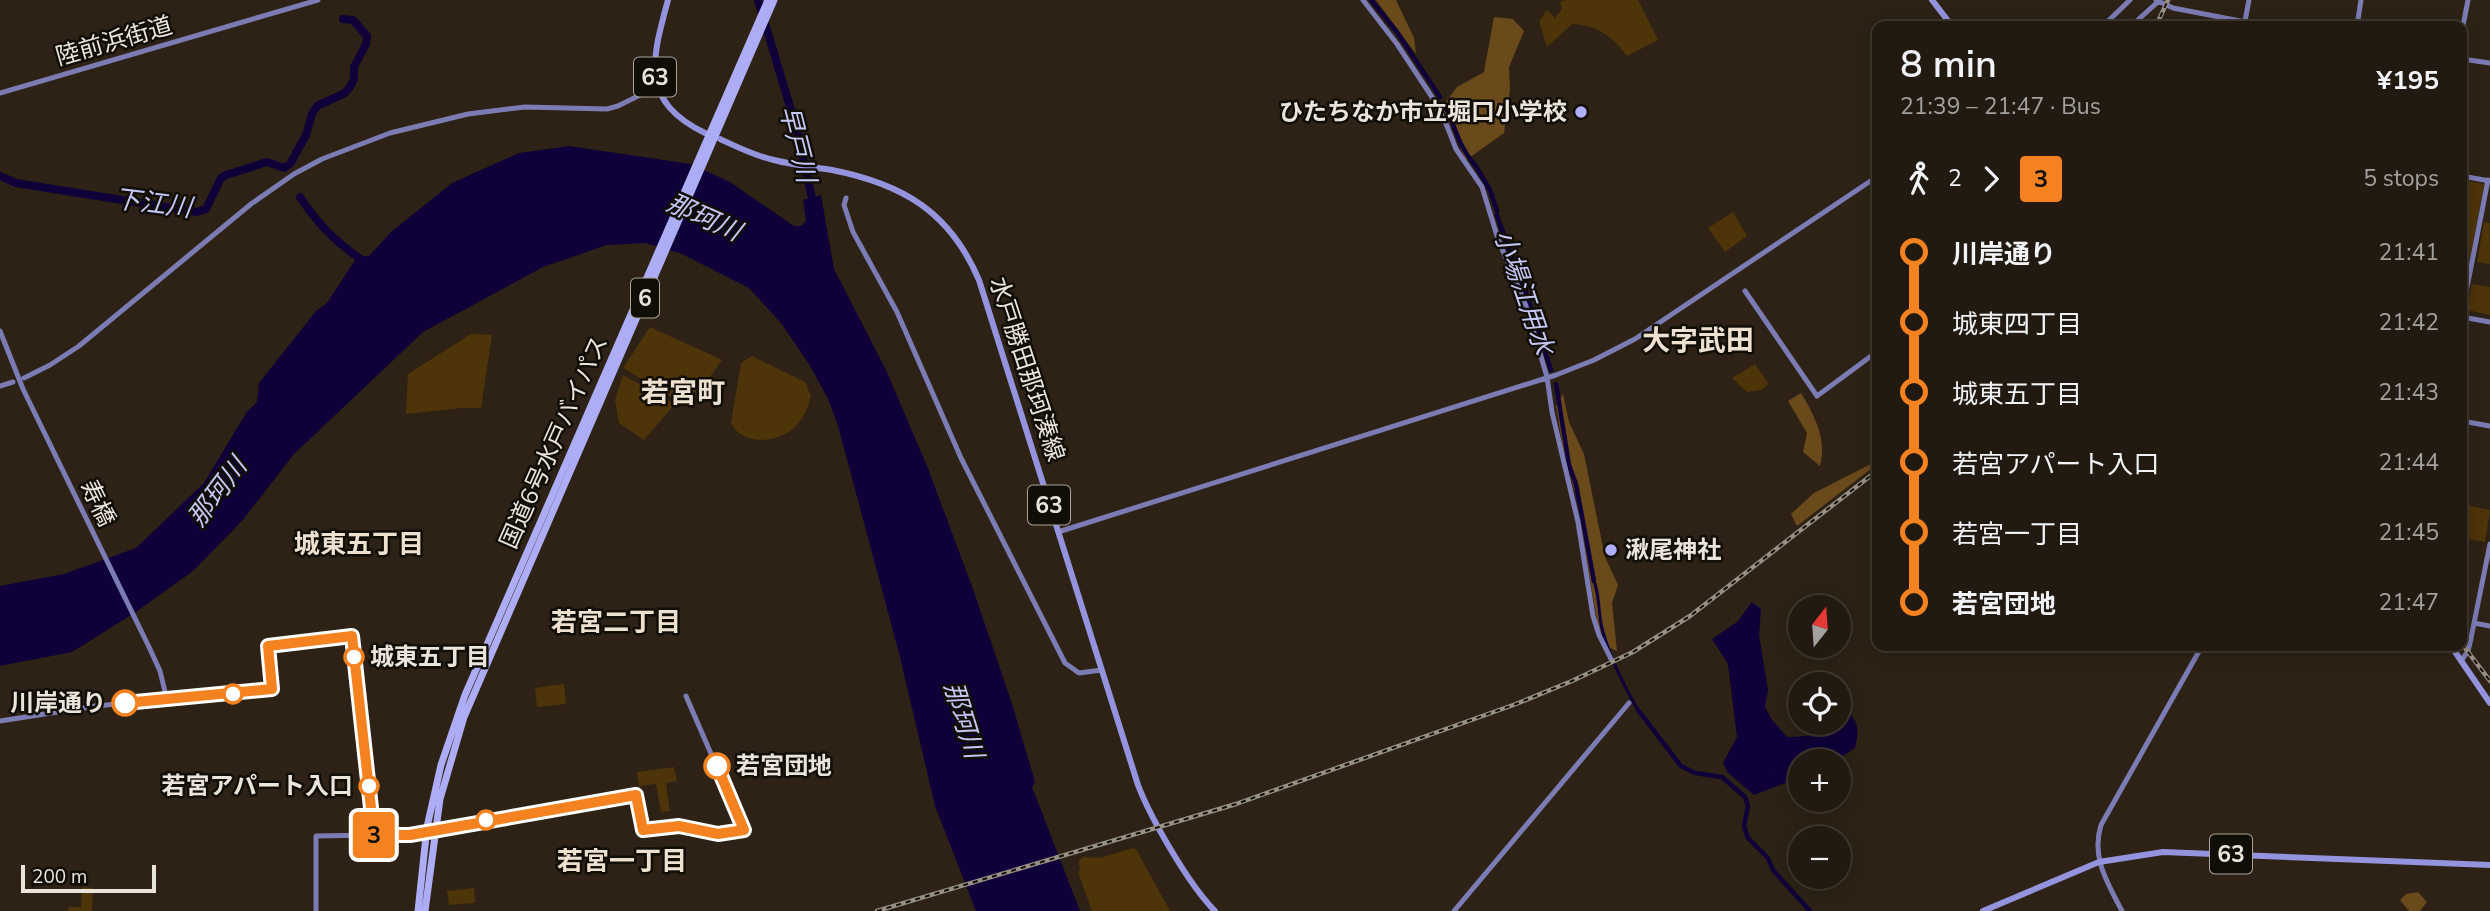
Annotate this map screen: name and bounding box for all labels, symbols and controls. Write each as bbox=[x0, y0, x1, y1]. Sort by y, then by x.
street label: 陸前浜街道 bbox=[52, 9, 176, 73]
text: 8 min bbox=[1900, 39, 1997, 90]
road number: 63 bbox=[634, 58, 676, 96]
text: ¥195 bbox=[2377, 63, 2439, 98]
text: 21:39 – 21:47 · Bus bbox=[1900, 91, 2101, 122]
place label: ひたちなか市立堀口小学校 bbox=[1279, 96, 1567, 128]
water label: 早戸川 bbox=[771, 102, 825, 189]
marker: ひたちなか市立堀口小学校 bbox=[1573, 104, 1589, 120]
icon: walk bbox=[1900, 160, 1938, 198]
icon: forward bbox=[1972, 160, 2010, 198]
text: 2 bbox=[1948, 163, 1962, 194]
text: 3 bbox=[2034, 163, 2048, 195]
text: 5 stops bbox=[2363, 163, 2439, 194]
water label: 下江川 bbox=[112, 181, 197, 226]
water label: 那珂川 bbox=[661, 186, 749, 251]
water label: 小場江用水 bbox=[1486, 225, 1562, 362]
text: 川岸通り bbox=[1952, 237, 2056, 272]
text: 21:41 bbox=[2379, 237, 2439, 268]
street label: 水戸勝田那珂湊線 bbox=[982, 273, 1072, 465]
road number: 6 bbox=[631, 278, 659, 318]
text: 城東四丁目 bbox=[1952, 307, 2082, 342]
text: 21:42 bbox=[2379, 307, 2439, 338]
district label: 大字武田 bbox=[1642, 322, 1754, 360]
street label: 国道6号水戸バイパス bbox=[493, 330, 615, 554]
district label: 若宮町 bbox=[641, 374, 725, 412]
text: 城東五丁目 bbox=[1952, 377, 2082, 412]
text: 21:43 bbox=[2379, 377, 2439, 408]
text: 若宮アパート入口 bbox=[1952, 447, 2159, 482]
text: 21:44 bbox=[2379, 447, 2439, 478]
water label: 那珂川 bbox=[180, 448, 257, 534]
street label: 寿橋 bbox=[73, 474, 123, 532]
road number: 63 bbox=[1028, 485, 1070, 524]
text: 若宮一丁目 bbox=[1952, 517, 2082, 552]
text: 21:45 bbox=[2379, 517, 2439, 548]
district label: 城東五丁目 bbox=[294, 527, 424, 562]
place label: 湫尾神社 bbox=[1625, 534, 1721, 566]
marker: 湫尾神社 bbox=[1603, 542, 1619, 558]
text: 若宮団地 bbox=[1952, 587, 2056, 622]
text: 21:47 bbox=[2379, 587, 2439, 618]
north arrow bbox=[1788, 595, 1852, 658]
map controls bbox=[1788, 595, 1851, 889]
district label: 若宮二丁目 bbox=[551, 605, 681, 640]
place label: 城東五丁目 bbox=[370, 641, 490, 673]
marker: 城東五丁目 bbox=[344, 647, 364, 667]
button: locate bbox=[1788, 672, 1851, 735]
water label: 那珂川 bbox=[935, 678, 993, 765]
unlabelled marker bbox=[223, 684, 243, 704]
place label: 川岸通り bbox=[10, 687, 106, 719]
marker: 川岸通り bbox=[112, 690, 138, 716]
button: + bbox=[1788, 749, 1851, 812]
place label: 若宮団地 bbox=[736, 750, 832, 782]
marker: 若宮団地 bbox=[704, 753, 730, 779]
place label: 若宮アパート入口 bbox=[161, 770, 353, 802]
marker: 若宮アパート入口 bbox=[359, 776, 379, 796]
unlabelled marker bbox=[476, 810, 496, 830]
line badge: 3 bbox=[351, 812, 397, 858]
text: 3 bbox=[367, 819, 381, 851]
button: − bbox=[1788, 826, 1851, 889]
road number: 63 bbox=[2210, 834, 2252, 874]
district label: 若宮一丁目 bbox=[557, 844, 687, 879]
scale bar bbox=[21, 862, 156, 894]
text: 200 m bbox=[32, 864, 87, 890]

